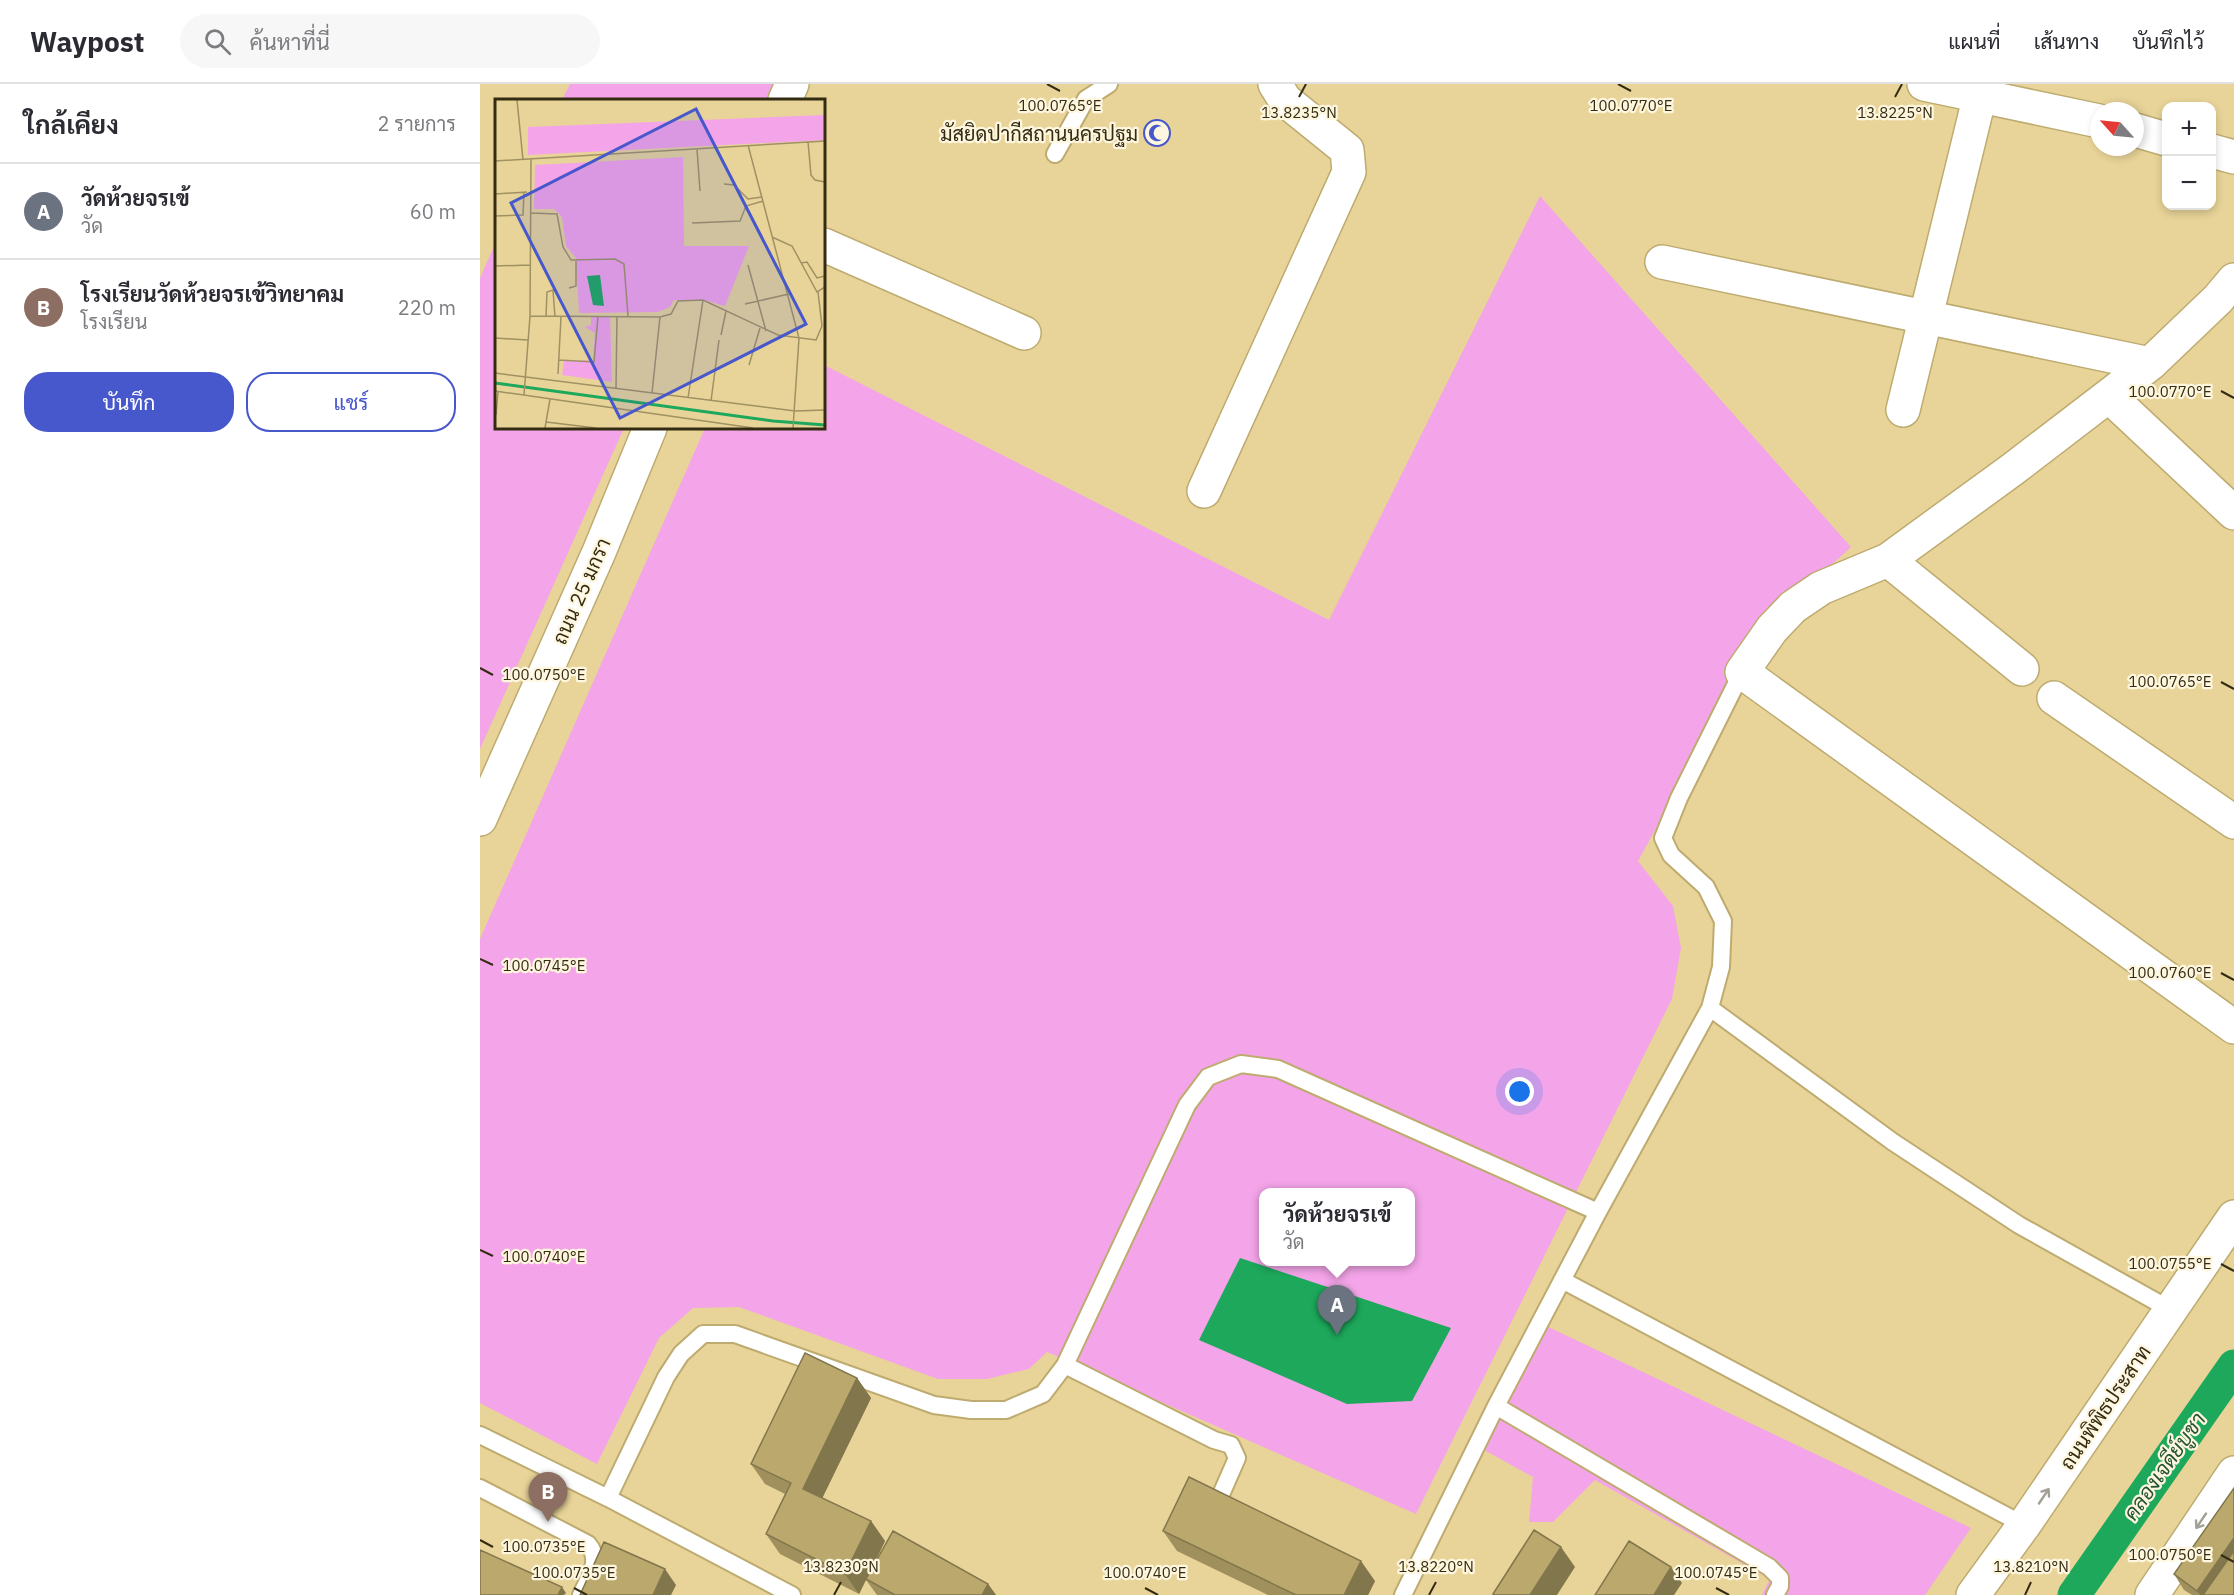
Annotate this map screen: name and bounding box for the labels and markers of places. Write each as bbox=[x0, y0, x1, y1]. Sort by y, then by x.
mosque icon: มัสยิดปากีสถานนครปฐม bbox=[1142, 118, 1172, 148]
place label: มัสยิดปากีสถานนครปฐม bbox=[940, 120, 1138, 147]
pin: A bbox=[1318, 1286, 1356, 1335]
pin: B bbox=[528, 1472, 568, 1522]

